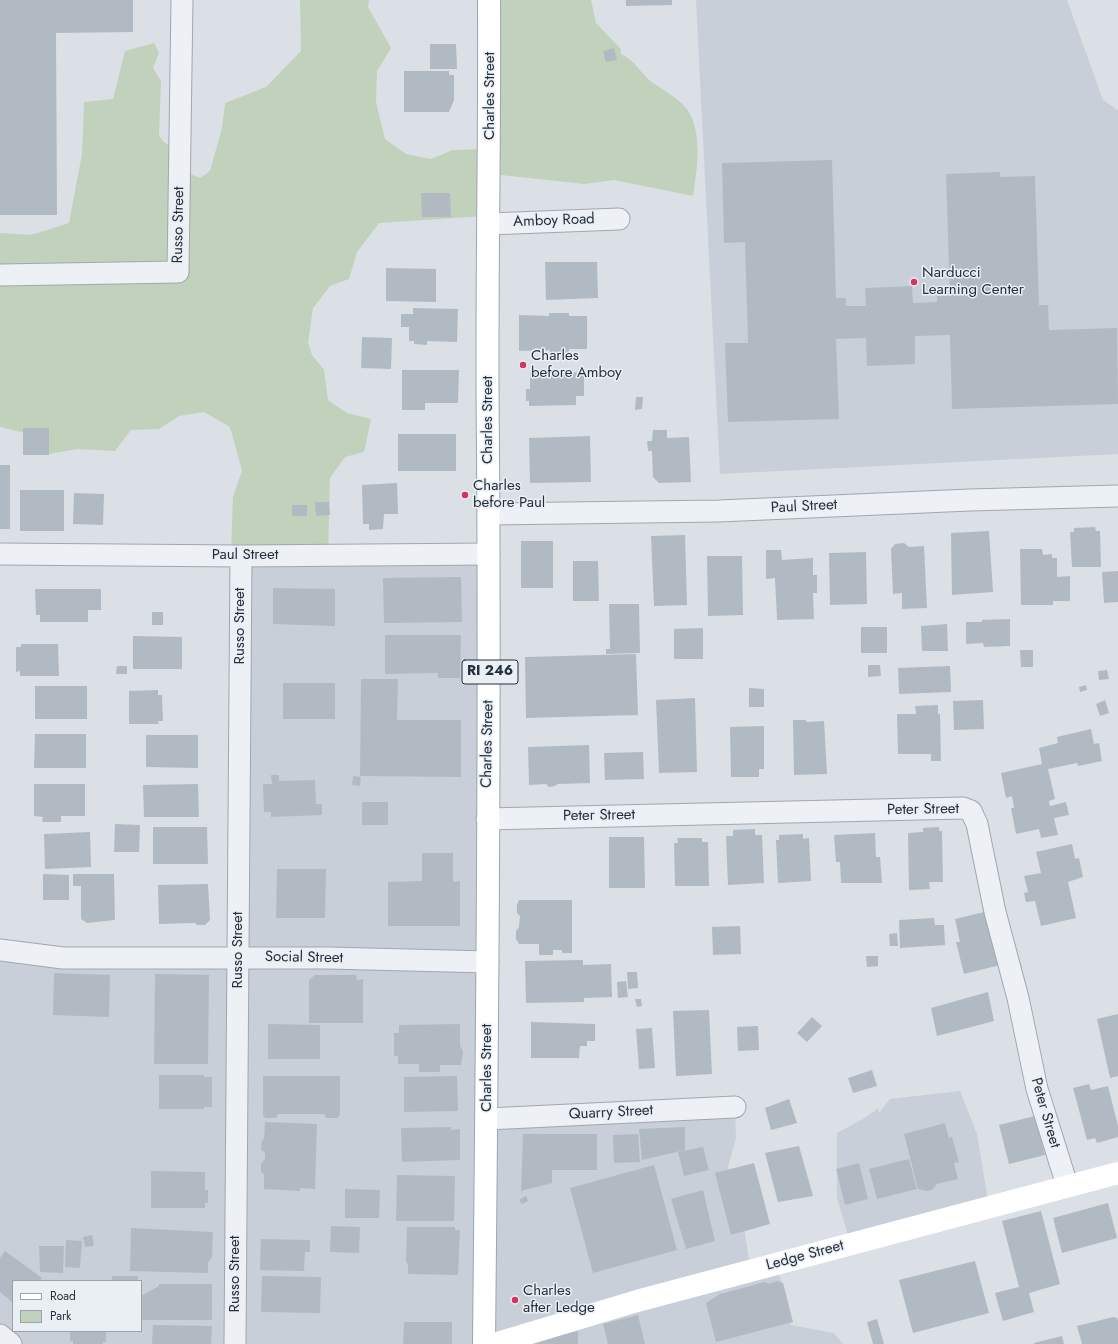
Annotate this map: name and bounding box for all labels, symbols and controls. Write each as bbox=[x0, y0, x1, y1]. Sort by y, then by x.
street label: Charles Street bbox=[481, 52, 499, 140]
street label: Russo Street bbox=[169, 186, 189, 264]
street label: Amboy Road bbox=[513, 211, 595, 231]
place label: Narducci Learning Center bbox=[922, 264, 1024, 299]
marker: Narducci Learning Center bbox=[909, 277, 919, 287]
place label: Charles before Amboy bbox=[531, 347, 622, 382]
marker: Charles before Amboy bbox=[518, 360, 528, 370]
street label: Charles Street bbox=[479, 376, 497, 464]
place label: Charles before Paul bbox=[473, 477, 545, 512]
marker: Charles before Paul bbox=[460, 490, 470, 500]
street label: Paul Street bbox=[770, 496, 838, 518]
street label: Paul Street bbox=[212, 546, 278, 564]
street label: Russo Street bbox=[231, 588, 249, 664]
road number: RI 246 bbox=[462, 660, 518, 684]
street label: Charles Street bbox=[478, 700, 498, 788]
street label: Peter Street bbox=[887, 800, 959, 820]
street label: Peter Street bbox=[563, 806, 635, 826]
street label: Russo Street bbox=[229, 912, 247, 988]
street label: Social Street bbox=[265, 948, 343, 968]
street label: Charles Street bbox=[478, 1024, 496, 1112]
street label: Peter Street bbox=[1026, 1076, 1064, 1150]
street label: Quarry Street bbox=[568, 1102, 654, 1124]
street label: Russo Street bbox=[226, 1236, 244, 1312]
street label: Ledge Street bbox=[764, 1237, 846, 1275]
legend bbox=[12, 1280, 142, 1332]
place label: Charles after Ledge bbox=[523, 1282, 595, 1317]
text: Road bbox=[50, 1287, 76, 1305]
marker: Charles after Ledge bbox=[510, 1295, 520, 1305]
text: Park bbox=[50, 1307, 71, 1325]

